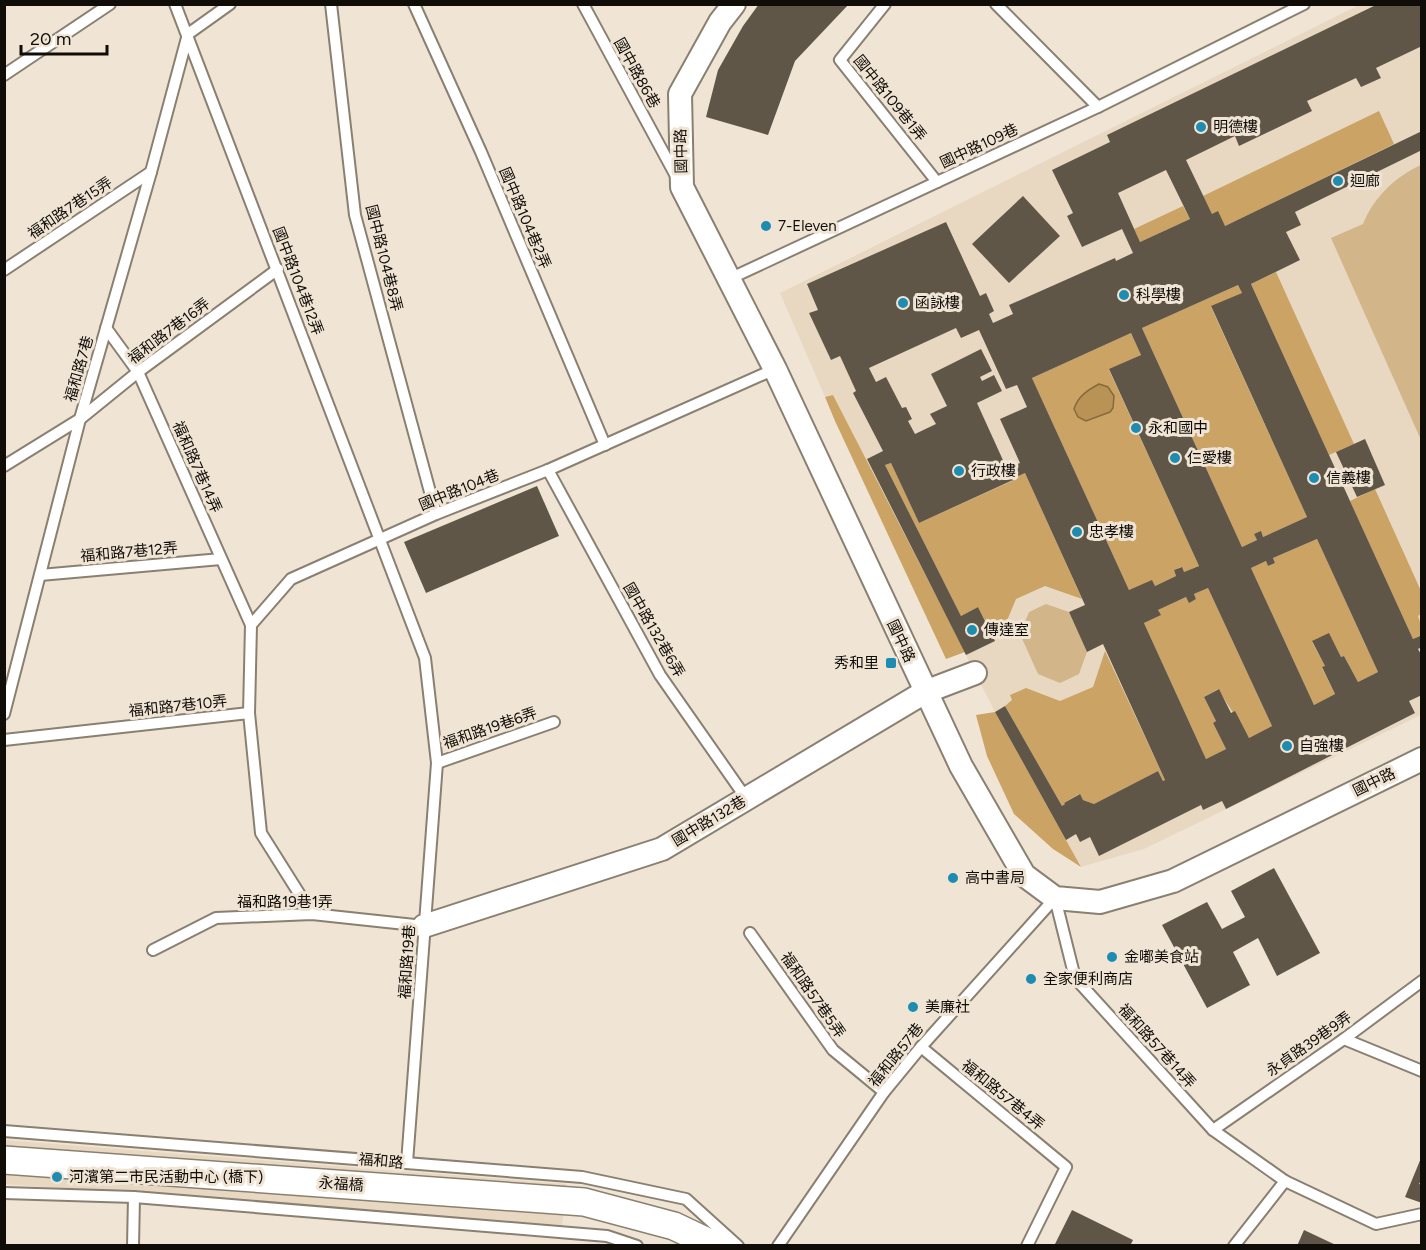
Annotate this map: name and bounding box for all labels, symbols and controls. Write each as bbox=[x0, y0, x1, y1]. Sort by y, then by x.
scale bar bbox=[21, 18, 106, 56]
text: 20 m bbox=[30, 28, 71, 50]
street label: 國中路86巷 bbox=[610, 35, 664, 111]
street label: 國中路109巷1弄 bbox=[850, 51, 930, 145]
place label: 明德樓 bbox=[1213, 118, 1258, 136]
street label: 國中路109巷 bbox=[937, 120, 1021, 172]
marker: 明德樓 bbox=[1194, 120, 1208, 134]
street label: 國中路 bbox=[672, 128, 690, 174]
street label: 國中路104巷2弄 bbox=[496, 165, 554, 271]
place label: 迴廊 bbox=[1350, 172, 1380, 190]
street label: 福和路7巷15弄 bbox=[24, 173, 116, 243]
marker: 迴廊 bbox=[1331, 174, 1345, 188]
street label: 國中路104巷8弄 bbox=[362, 203, 406, 313]
place label: 7-Eleven bbox=[778, 217, 837, 235]
marker: 7-Eleven bbox=[759, 219, 773, 233]
street label: 國中路104巷12弄 bbox=[269, 224, 327, 338]
place label: 科學樓 bbox=[1136, 286, 1181, 304]
marker: 科學樓 bbox=[1117, 288, 1131, 302]
street label: 福和路7巷16弄 bbox=[125, 294, 213, 368]
place label: 函詠樓 bbox=[915, 294, 960, 312]
marker: 函詠樓 bbox=[896, 296, 910, 310]
street label: 福和路7巷 bbox=[61, 334, 97, 404]
street label: 福和路7巷14弄 bbox=[169, 418, 225, 516]
place label: 永和國中 bbox=[1148, 419, 1208, 437]
marker: 永和國中 bbox=[1129, 421, 1143, 435]
place label: 仁愛樓 bbox=[1187, 449, 1232, 467]
marker: 仁愛樓 bbox=[1168, 451, 1182, 465]
place label: 行政樓 bbox=[971, 462, 1016, 480]
marker: 行政樓 bbox=[952, 464, 966, 478]
street label: 國中路104巷 bbox=[416, 466, 502, 514]
place label: 信義樓 bbox=[1326, 469, 1371, 487]
marker: 信義樓 bbox=[1307, 471, 1321, 485]
place label: 忠孝樓 bbox=[1089, 523, 1134, 541]
marker: 忠孝樓 bbox=[1070, 525, 1084, 539]
street label: 福和路7巷12弄 bbox=[80, 539, 178, 565]
street label: 國中路132巷6弄 bbox=[620, 579, 688, 681]
street label: 國中路 bbox=[883, 617, 919, 665]
place label: 傳達室 bbox=[984, 621, 1029, 639]
marker: 傳達室 bbox=[965, 623, 979, 637]
place label: 秀和里 bbox=[834, 654, 879, 672]
marker: 秀和里 bbox=[884, 656, 898, 670]
street label: 福和路7巷10弄 bbox=[128, 692, 228, 720]
street label: 福和路19巷6弄 bbox=[441, 704, 539, 752]
place label: 自強樓 bbox=[1299, 737, 1344, 755]
marker: 自強樓 bbox=[1280, 739, 1294, 753]
street label: 國中路 bbox=[1350, 764, 1398, 800]
street label: 國中路132巷 bbox=[669, 792, 749, 850]
place label: 高中書局 bbox=[965, 869, 1025, 887]
marker: 高中書局 bbox=[946, 871, 960, 885]
street label: 福和路19巷1弄 bbox=[237, 893, 333, 911]
street label: 福和路19巷 bbox=[395, 924, 419, 1000]
place label: 金嘟美食站 bbox=[1124, 948, 1199, 966]
street label: 福和路57巷5弄 bbox=[777, 949, 849, 1041]
marker: 金嘟美食站 bbox=[1105, 950, 1119, 964]
place label: 全家便利商店 bbox=[1043, 970, 1133, 988]
marker: 全家便利商店 bbox=[1024, 972, 1038, 986]
place label: 美廉社 bbox=[925, 998, 970, 1016]
marker: 美廉社 bbox=[906, 1000, 920, 1014]
street label: 福和路57巷14弄 bbox=[1114, 1000, 1200, 1092]
street label: 永貞路39巷9弄 bbox=[1263, 1008, 1355, 1080]
street label: 福和路57巷 bbox=[865, 1020, 927, 1090]
street label: 福和路57巷4弄 bbox=[958, 1056, 1048, 1134]
street label: 福和路 bbox=[358, 1150, 404, 1172]
place label: 河濱第二市民活動中心 (橋下) bbox=[69, 1168, 263, 1186]
marker: 河濱第二市民活動中心 (橋下) bbox=[50, 1170, 64, 1184]
street label: 永福橋 bbox=[318, 1173, 364, 1195]

